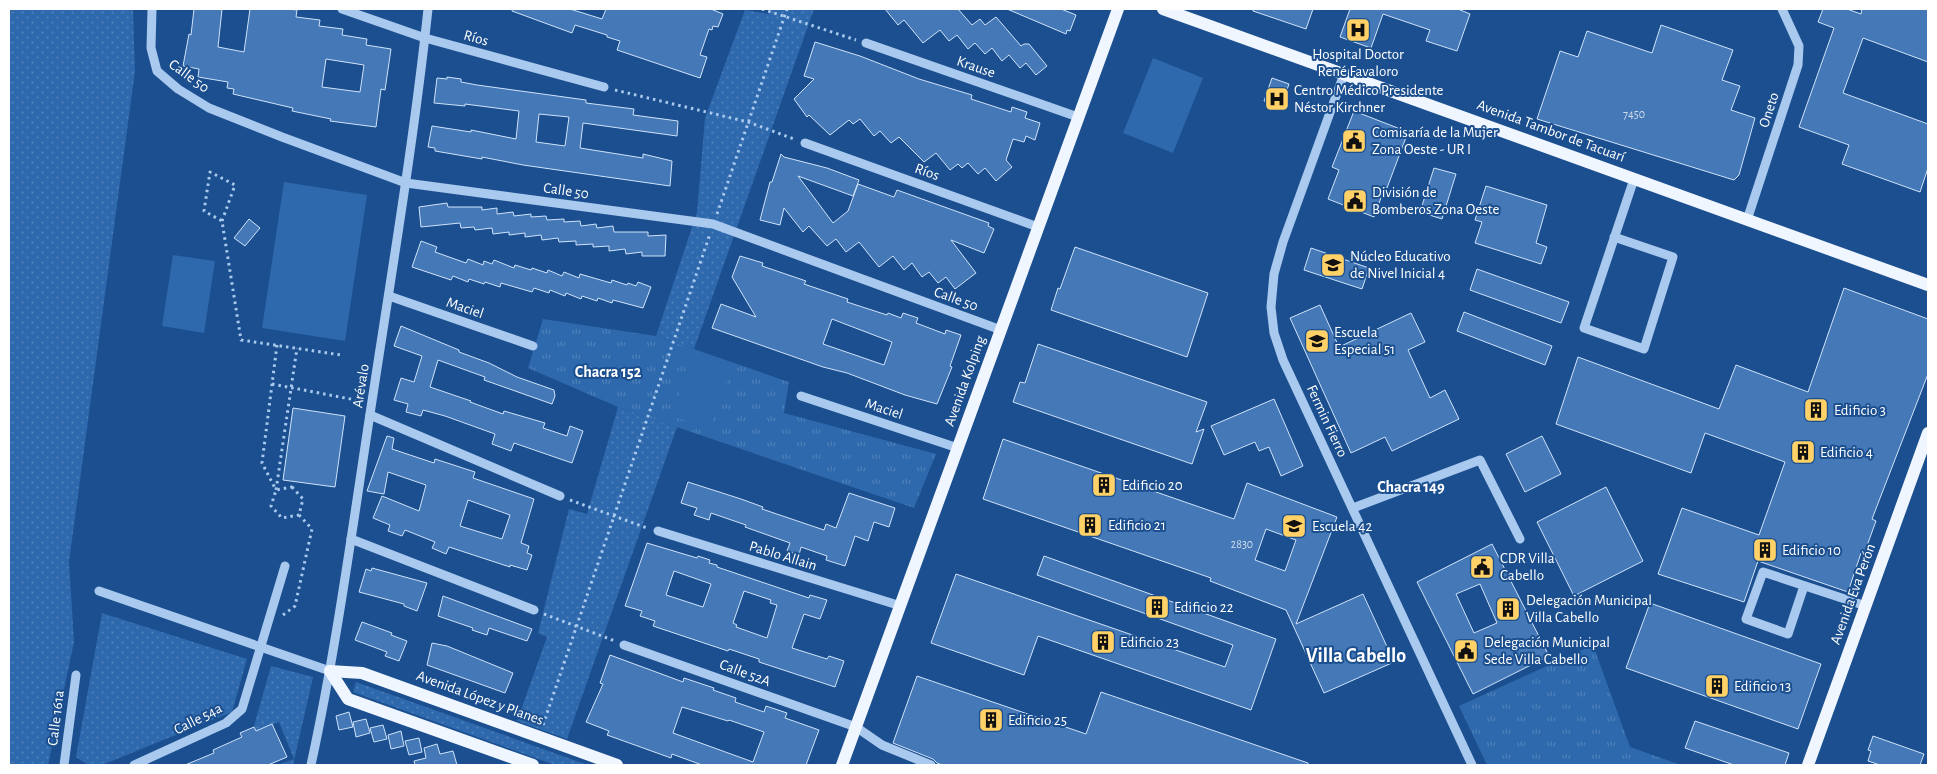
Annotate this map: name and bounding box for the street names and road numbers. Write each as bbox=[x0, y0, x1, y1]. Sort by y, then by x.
street label: Ríos bbox=[462, 27, 490, 49]
street label: Krause bbox=[955, 53, 997, 81]
street label: Calle 50 bbox=[166, 56, 212, 96]
street label: Oneto bbox=[1756, 91, 1782, 129]
street label: Avenida Tambor de Tacuarí bbox=[1475, 97, 1627, 165]
street label: Ríos bbox=[913, 161, 941, 183]
street label: Calle 50 bbox=[542, 180, 590, 202]
street label: Calle 50 bbox=[932, 284, 980, 314]
street label: Maciel bbox=[444, 295, 486, 321]
street label: Avenida Kolping bbox=[942, 333, 989, 428]
street label: Arévalo bbox=[350, 363, 372, 409]
street label: Fermin Fierro bbox=[1304, 383, 1350, 459]
street label: Maciel bbox=[863, 396, 905, 422]
street label: Pablo Allain bbox=[747, 539, 819, 573]
street label: Avenida Eva Perón bbox=[1828, 542, 1878, 646]
street label: Calle 52A bbox=[717, 657, 773, 689]
street label: Avenida López y Planes bbox=[414, 668, 546, 728]
street label: Calle 161a bbox=[45, 689, 67, 747]
street label: Calle 54a bbox=[171, 700, 225, 737]

